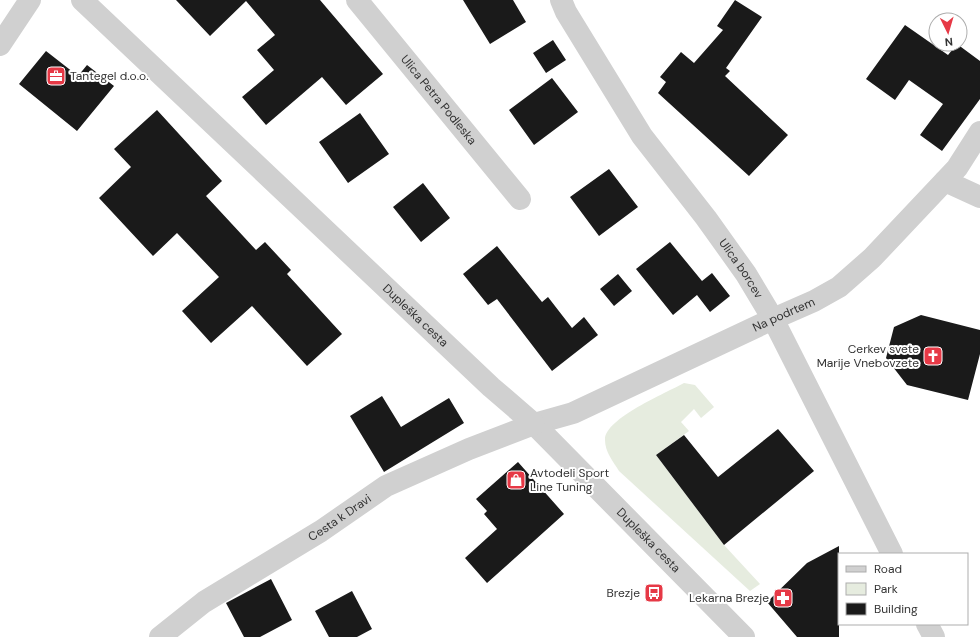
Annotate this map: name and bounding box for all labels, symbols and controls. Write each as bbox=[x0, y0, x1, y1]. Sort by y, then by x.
north arrow bbox=[928, 12, 968, 52]
text: N bbox=[944, 35, 953, 49]
street label: Ulica Petra Podleska bbox=[397, 52, 480, 148]
office icon: Tantegel d.o.o. bbox=[45, 65, 67, 87]
place label: Tantegel d.o.o. bbox=[70, 68, 149, 84]
street label: Ulica borcev bbox=[715, 235, 767, 302]
street label: Dupleška cesta bbox=[379, 281, 452, 350]
street label: Na podrtem bbox=[750, 294, 817, 336]
place label: Cerkev svete Marije Vnebovzete bbox=[817, 341, 919, 371]
church icon: Cerkev svete Marije Vnebovzete bbox=[922, 345, 944, 367]
place label: Avtodeli Sport Line Tuning bbox=[530, 465, 609, 495]
shop icon: Avtodeli Sport Line Tuning bbox=[505, 469, 527, 491]
street label: Cesta k Dravi bbox=[305, 490, 375, 545]
street label: Dupleška cesta bbox=[613, 504, 684, 576]
legend bbox=[838, 553, 968, 625]
text: Road bbox=[874, 561, 902, 577]
text: Park bbox=[874, 581, 898, 597]
bus stop icon: Brezje bbox=[643, 582, 665, 604]
place label: Brezje bbox=[607, 585, 640, 601]
pharmacy icon: Lekarna Brezje bbox=[772, 587, 794, 609]
place label: Lekarna Brezje bbox=[689, 590, 769, 606]
text: Building bbox=[874, 601, 918, 617]

